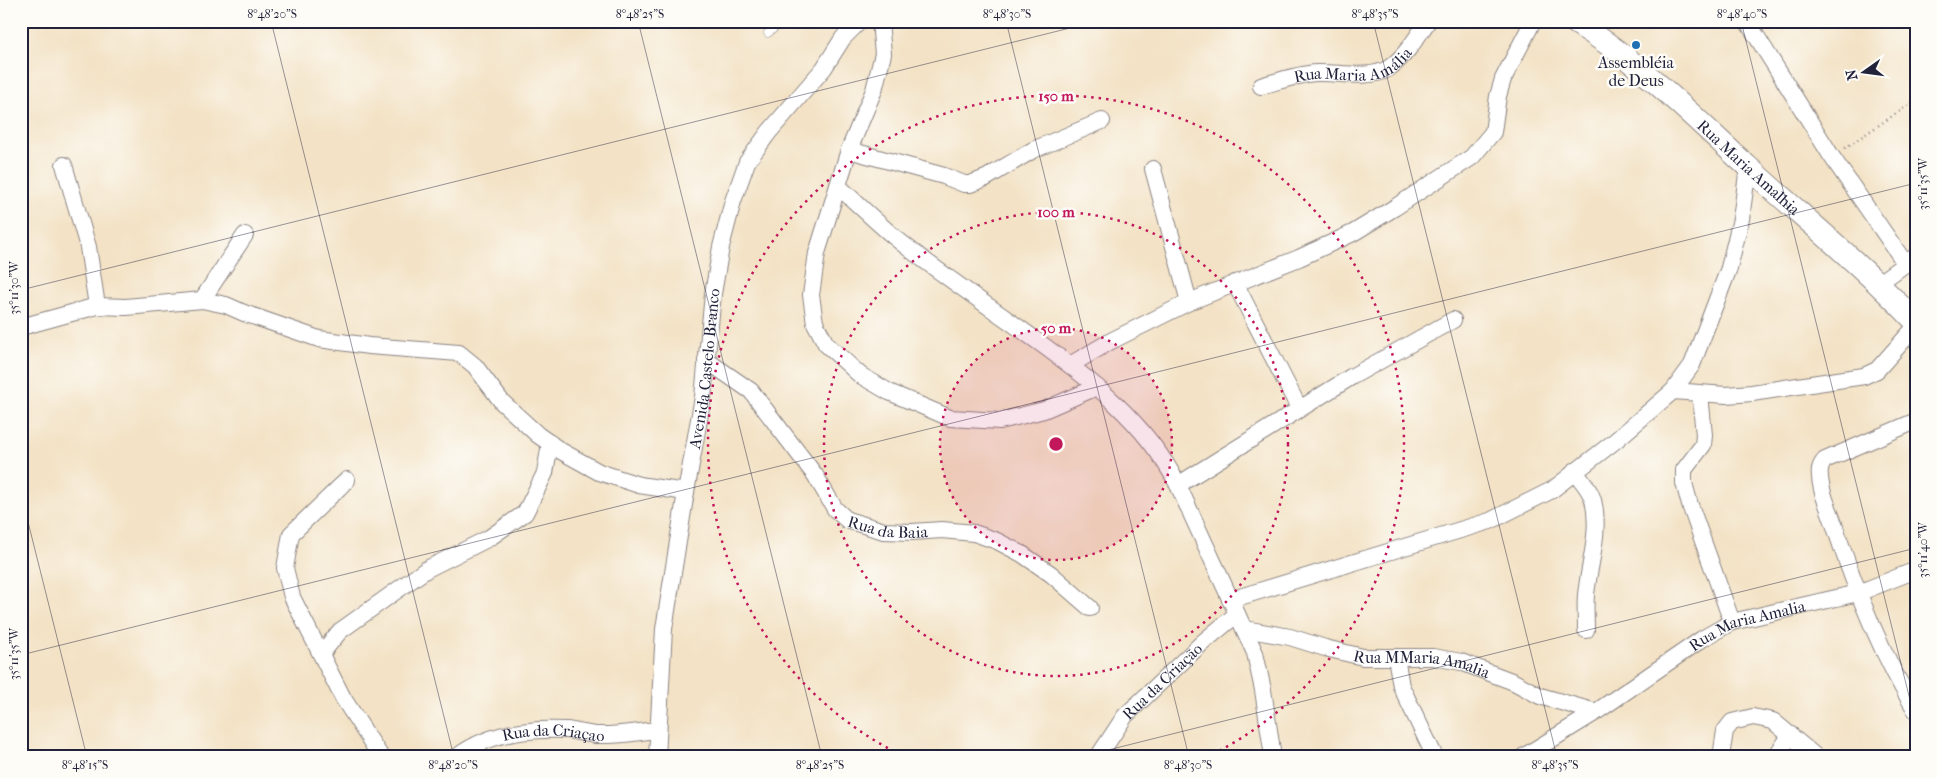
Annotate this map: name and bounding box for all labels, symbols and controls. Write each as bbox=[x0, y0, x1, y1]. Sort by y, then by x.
text: 8°48'20"S bbox=[247, 7, 297, 21]
text: 8°48'25"S bbox=[616, 7, 664, 21]
text: 8°48'30"S bbox=[983, 7, 1031, 21]
text: 8°48'35"S bbox=[1351, 7, 1399, 21]
text: 8°48'40"S bbox=[1717, 7, 1767, 21]
marker: Assembléia de Deus bbox=[1630, 39, 1642, 51]
street label: Rua Maria Amália bbox=[1292, 43, 1416, 86]
north arrow bbox=[1840, 48, 1890, 98]
place label: Assembléia de Deus bbox=[1597, 53, 1675, 90]
text: N bbox=[1842, 67, 1861, 82]
text: 150 m bbox=[1038, 87, 1074, 105]
street label: Rua Maria Amalhia bbox=[1693, 116, 1804, 219]
text: 35°11'35"W bbox=[1916, 157, 1930, 210]
text: 100 m bbox=[1037, 203, 1075, 221]
text: 35°11'30"W bbox=[7, 260, 21, 315]
street label: Avenida Castelo Branco bbox=[685, 287, 724, 451]
text: 50 m bbox=[1041, 319, 1072, 337]
centre of rings bbox=[1047, 435, 1065, 453]
street label: Rua da Baia bbox=[846, 512, 929, 542]
text: 35°11'40"W bbox=[1916, 521, 1930, 578]
street label: Rua Maria Amalia bbox=[1685, 596, 1808, 655]
text: 35°11'35"W bbox=[7, 627, 21, 680]
street label: Rua da Criação bbox=[1118, 639, 1206, 724]
street label: Rua MMaria Amalia bbox=[1352, 646, 1493, 682]
street label: Rua da Criaçao bbox=[500, 721, 605, 745]
text: 8°48'15"S bbox=[62, 758, 108, 772]
text: 8°48'20"S bbox=[428, 758, 478, 772]
text: 8°48'25"S bbox=[796, 758, 844, 772]
text: 8°48'30"S bbox=[1164, 758, 1212, 772]
text: 8°48'35"S bbox=[1531, 758, 1579, 772]

